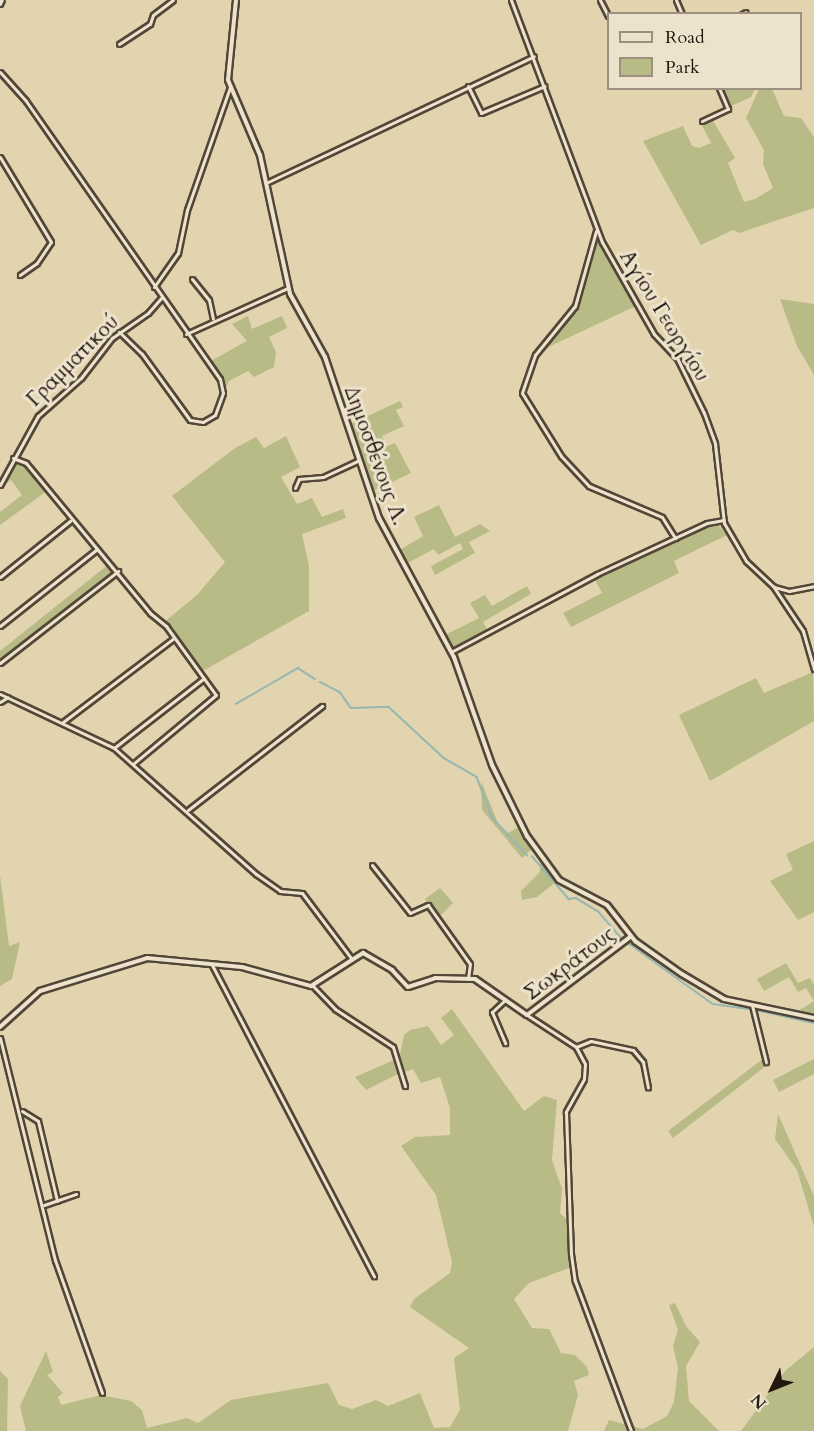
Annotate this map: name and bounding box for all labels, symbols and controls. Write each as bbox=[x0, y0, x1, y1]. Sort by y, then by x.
legend bbox=[607, 12, 802, 90]
text: Road bbox=[665, 25, 705, 50]
text: Park bbox=[665, 55, 700, 80]
street label: Αγίου Γεωργίου bbox=[614, 246, 714, 386]
street label: Γραμματικού bbox=[22, 310, 124, 412]
street label: Δημοσθένους Λ. bbox=[338, 383, 412, 529]
street label: Σωκράτους bbox=[520, 922, 620, 1006]
north arrow bbox=[742, 1359, 802, 1419]
text: N bbox=[746, 1389, 772, 1414]

